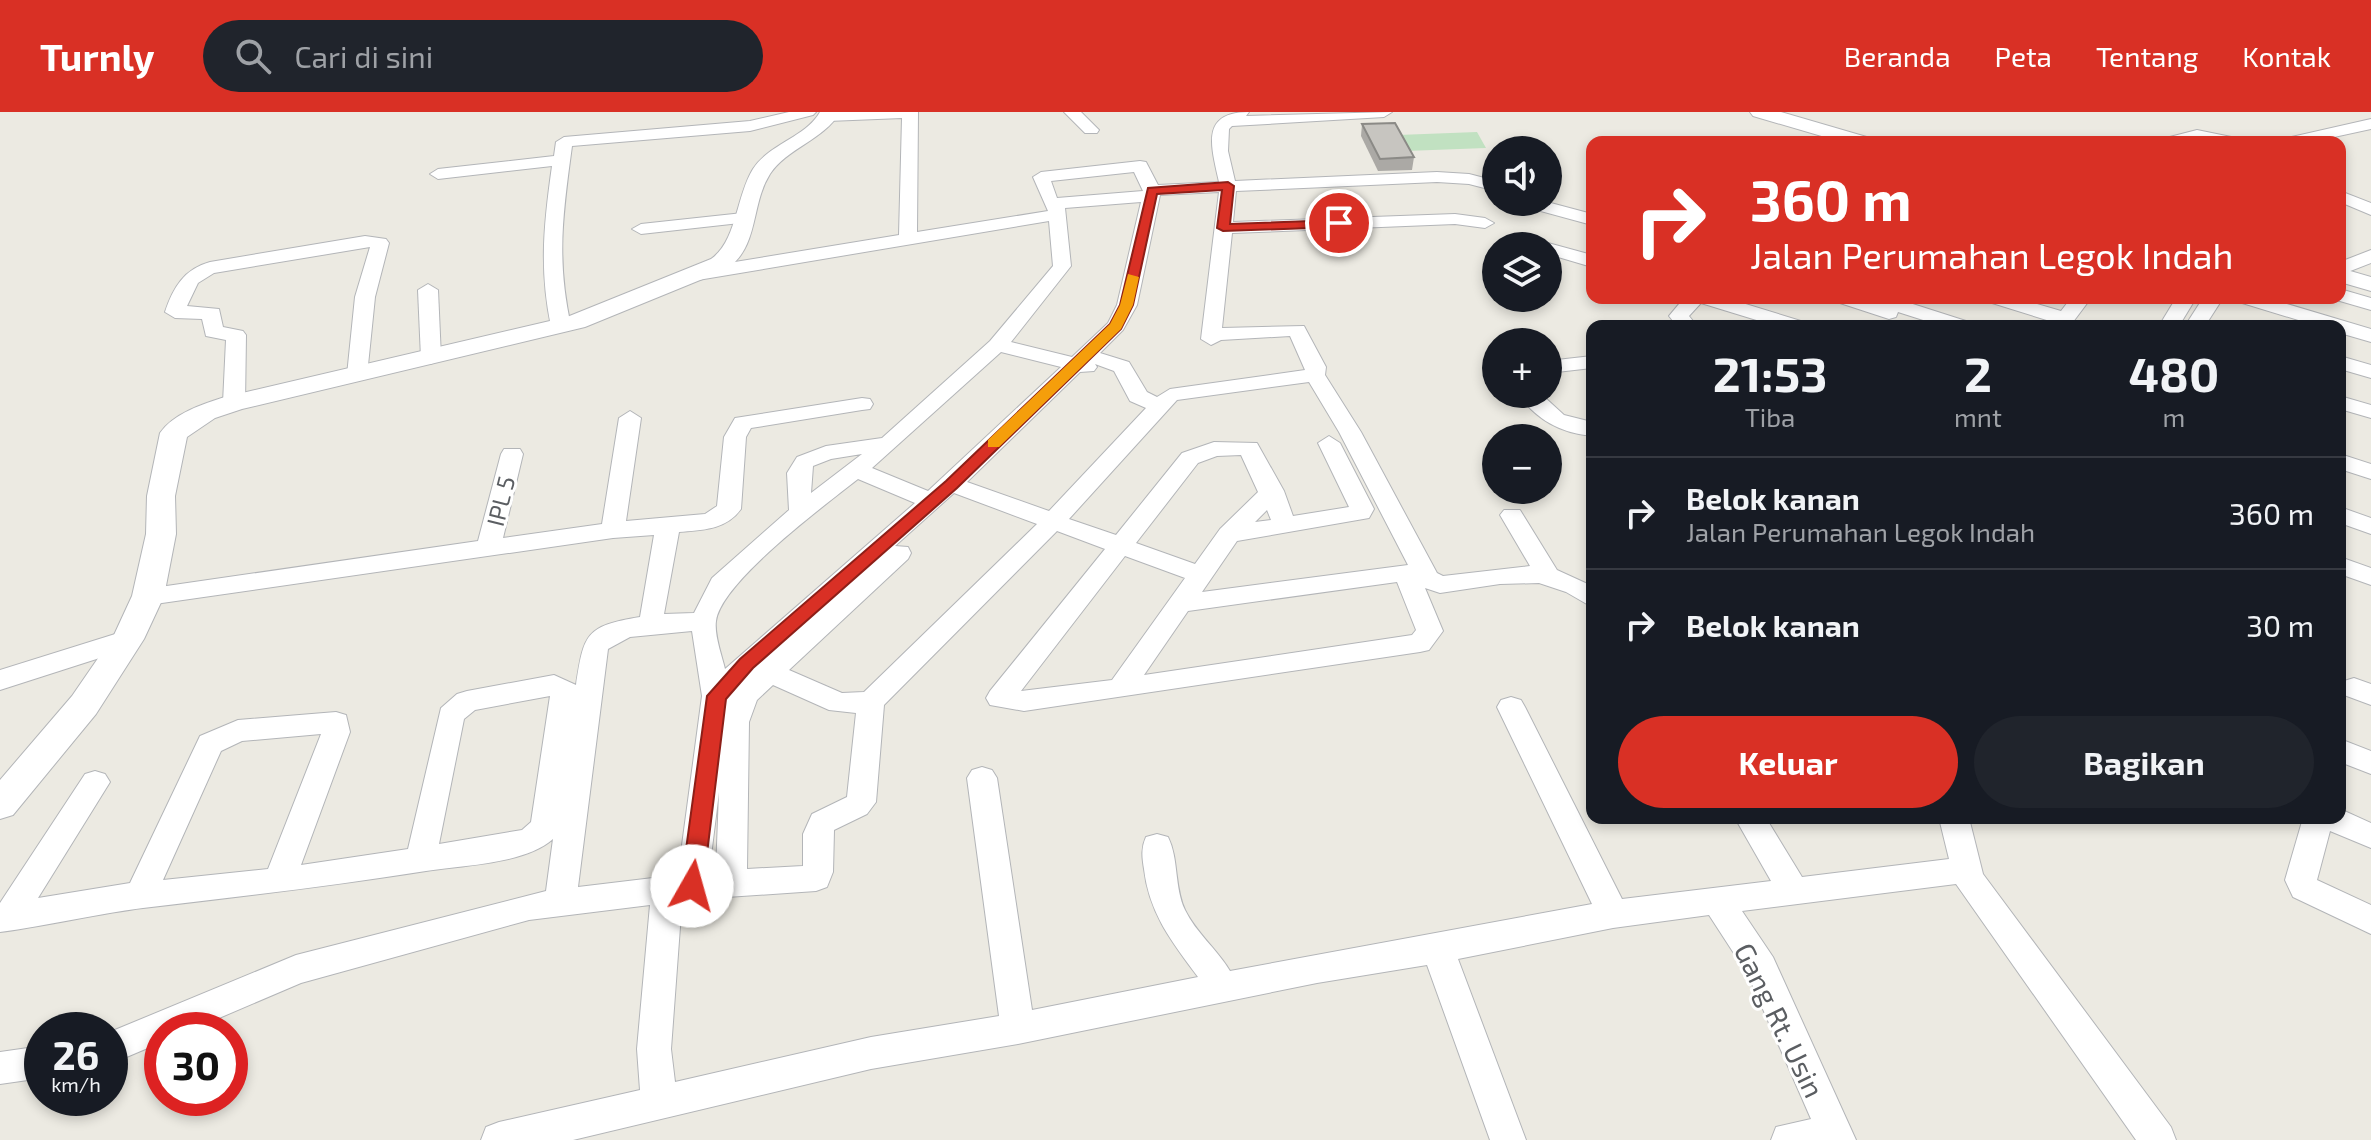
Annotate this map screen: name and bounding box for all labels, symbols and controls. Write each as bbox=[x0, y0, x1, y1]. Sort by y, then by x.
search box bbox=[203, 20, 763, 92]
text: Turnly bbox=[40, 33, 155, 79]
icon: search bbox=[231, 34, 275, 78]
text: Cari di sini bbox=[295, 38, 433, 74]
text: Beranda bbox=[1844, 39, 1951, 73]
text: Peta bbox=[1995, 39, 2052, 73]
text: Tentang bbox=[2096, 39, 2198, 73]
text: Kontak bbox=[2242, 39, 2331, 73]
map controls bbox=[1482, 136, 1562, 504]
button: sound bbox=[1482, 136, 1562, 216]
text: 360 m bbox=[1750, 165, 1912, 232]
icon: right bbox=[1618, 168, 1722, 272]
pin bbox=[1305, 189, 1373, 257]
icon: arrive bbox=[1317, 201, 1361, 245]
button: layers bbox=[1482, 232, 1562, 312]
text: Jalan Perumahan Legok Indah bbox=[1750, 233, 2233, 276]
button: + bbox=[1482, 328, 1562, 408]
text: 21:53 bbox=[1713, 344, 1827, 402]
text: 2 bbox=[1964, 344, 1992, 402]
text: 480 bbox=[2129, 344, 2219, 402]
text: Tiba bbox=[1745, 401, 1795, 432]
text: mnt bbox=[1954, 401, 2002, 432]
text: m bbox=[2163, 401, 2185, 432]
button: − bbox=[1482, 424, 1562, 504]
street label: IPL 5 bbox=[480, 473, 520, 529]
text: Belok kanan bbox=[1686, 480, 1860, 516]
icon: right bbox=[1618, 491, 1662, 535]
text: 360 m bbox=[2229, 495, 2314, 531]
text: Jalan Perumahan Legok Indah bbox=[1686, 516, 2035, 547]
icon: right bbox=[1618, 603, 1662, 647]
text: Belok kanan bbox=[1686, 607, 1860, 643]
text: 30 m bbox=[2246, 607, 2314, 643]
button: Keluar bbox=[1618, 716, 1958, 808]
button: Bagikan bbox=[1974, 716, 2314, 808]
position arrow bbox=[650, 844, 734, 928]
street label: Gang Rt. Usin bbox=[1728, 937, 1832, 1103]
speed limit sign: 30 bbox=[144, 1012, 248, 1116]
text: 26 bbox=[53, 1030, 99, 1078]
text: km/h bbox=[51, 1072, 101, 1096]

